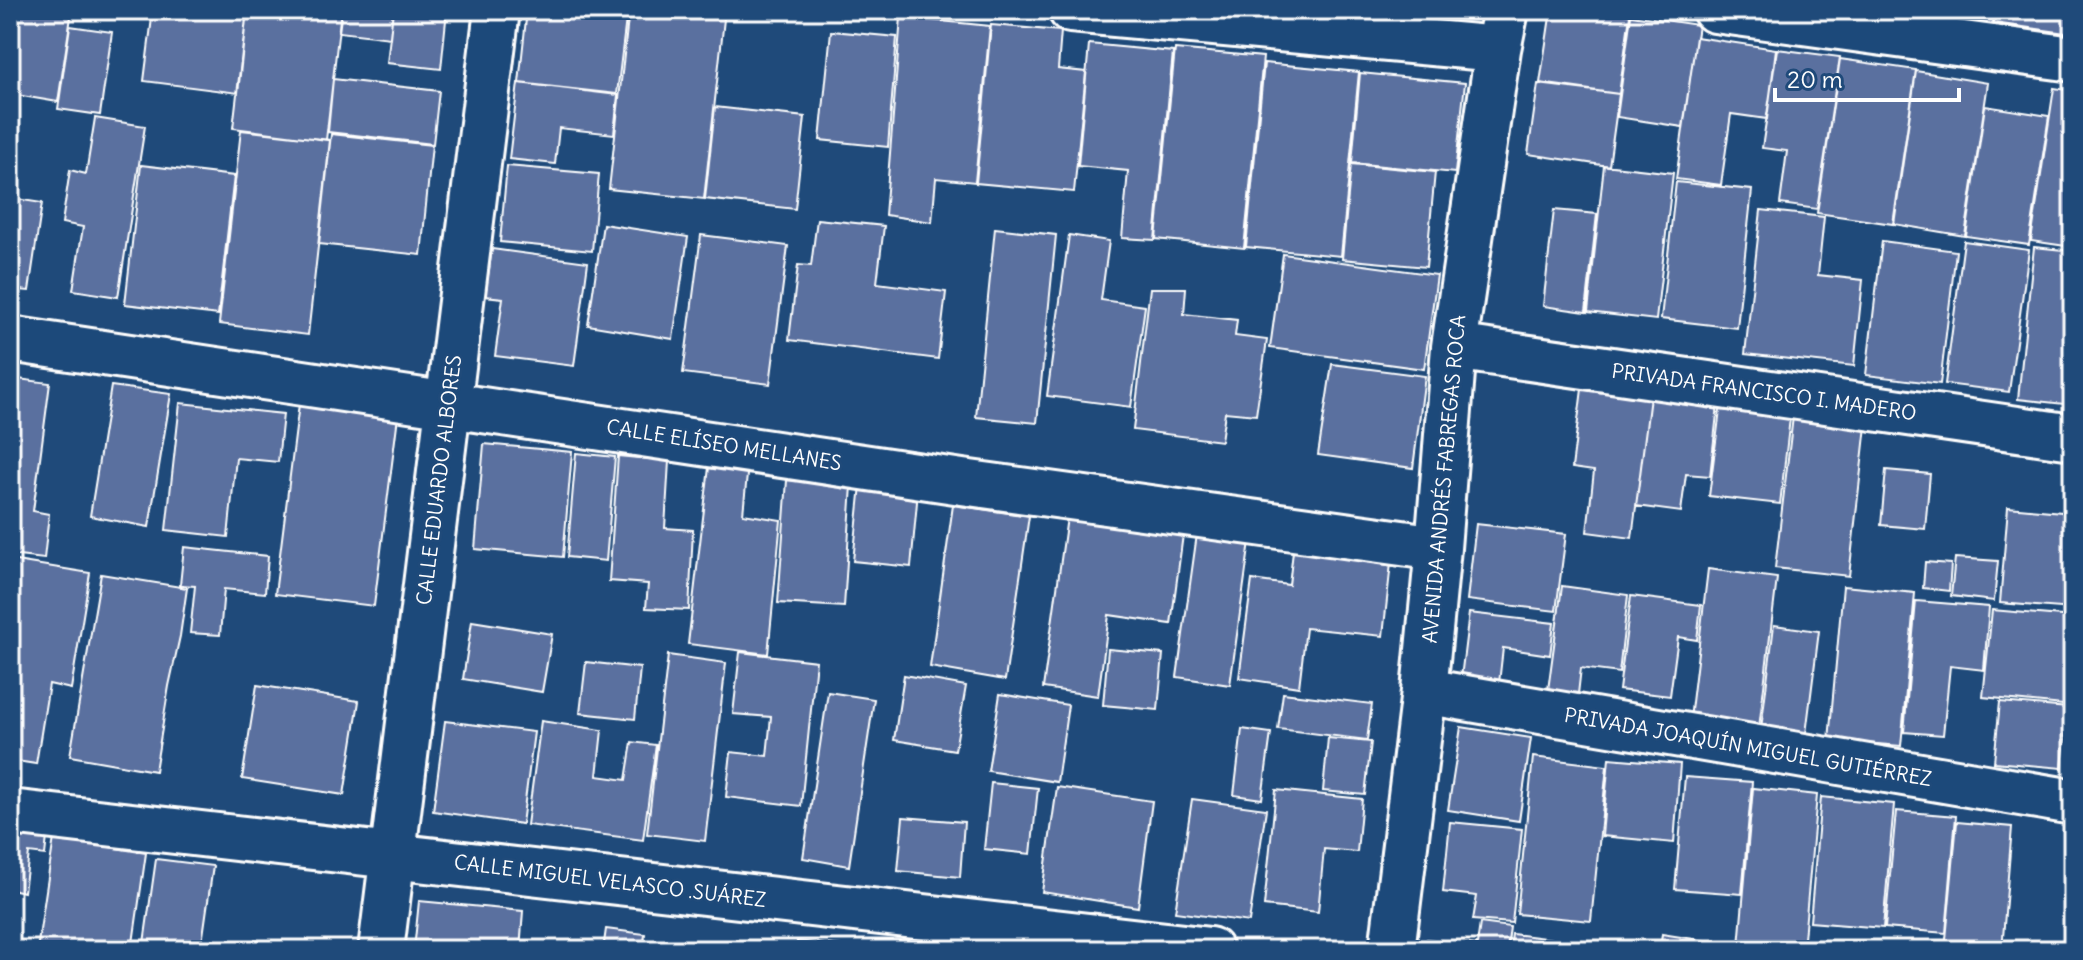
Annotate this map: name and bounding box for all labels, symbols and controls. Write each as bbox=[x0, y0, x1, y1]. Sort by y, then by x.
scale bar bbox=[1775, 52, 1959, 102]
text: 20 m bbox=[1787, 64, 1843, 94]
street label: AVENIDA ANDRÉS FABREGAS ROCA bbox=[1417, 313, 1470, 644]
street label: CALLE EDUARDO ALBORES bbox=[411, 354, 466, 606]
street label: PRIVADA FRANCISCO I. MADERO bbox=[1610, 358, 1918, 425]
street label: CALLE ELÍSEO MELLANES bbox=[605, 414, 843, 475]
street label: PRIVADA JOAQUÍN MIGUEL GUTIÉRREZ bbox=[1562, 702, 1934, 791]
street label: CALLE MIGUEL VELASCO .SUÁREZ bbox=[453, 849, 767, 912]

